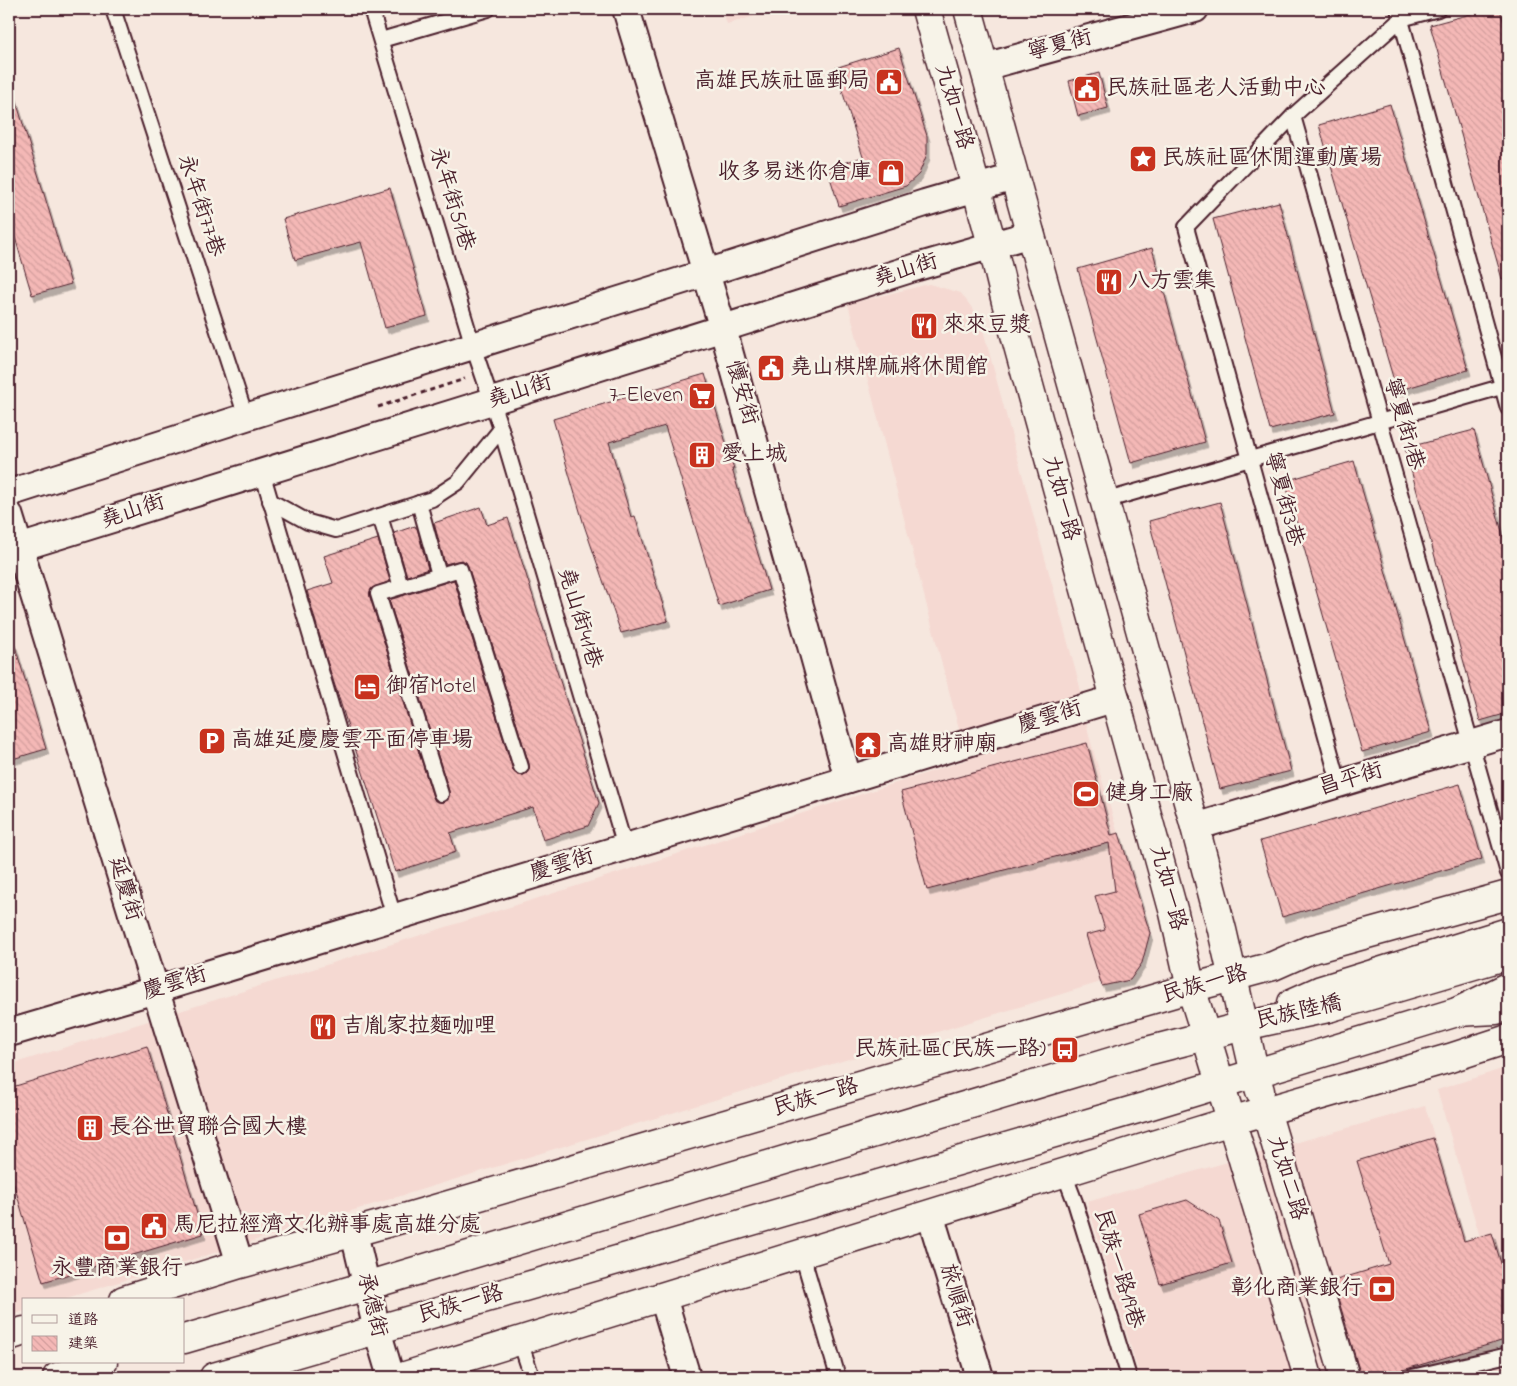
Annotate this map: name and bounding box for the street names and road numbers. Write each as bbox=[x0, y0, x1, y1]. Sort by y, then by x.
street label: 寧夏街 bbox=[1024, 22, 1096, 70]
street label: 九如一路 bbox=[925, 60, 981, 154]
street label: 永年街51巷 bbox=[420, 143, 482, 255]
street label: 永年街77巷 bbox=[168, 151, 232, 261]
street label: 堯山街 bbox=[870, 246, 942, 296]
street label: 懷安街 bbox=[717, 357, 765, 429]
street label: 堯山街 bbox=[484, 367, 556, 417]
street label: 寧夏街1巷 bbox=[1375, 374, 1431, 474]
street label: 寧夏街3巷 bbox=[1255, 448, 1311, 550]
street label: 九如一路 bbox=[1033, 451, 1087, 545]
street label: 堯山街 bbox=[97, 487, 169, 537]
street label: 堯山街41巷 bbox=[548, 564, 610, 672]
street label: 慶雲街 bbox=[1014, 693, 1086, 743]
street label: 昌平街 bbox=[1315, 755, 1387, 805]
street label: 慶雲街 bbox=[526, 841, 598, 891]
street label: 九如一路 bbox=[1140, 841, 1194, 935]
street label: 延慶街 bbox=[99, 853, 149, 925]
street label: 民族一路 bbox=[1158, 957, 1252, 1013]
street label: 慶雲街 bbox=[139, 959, 211, 1009]
street label: 民族陸橋 bbox=[1253, 988, 1345, 1038]
street label: 民族一路 bbox=[769, 1070, 863, 1126]
street label: 九如二路 bbox=[1258, 1131, 1314, 1225]
street label: 民族一路19巷 bbox=[1085, 1205, 1151, 1333]
street label: 旅順街 bbox=[930, 1260, 980, 1332]
street label: 承德街 bbox=[347, 1269, 395, 1341]
street label: 民族一路 bbox=[414, 1277, 508, 1333]

